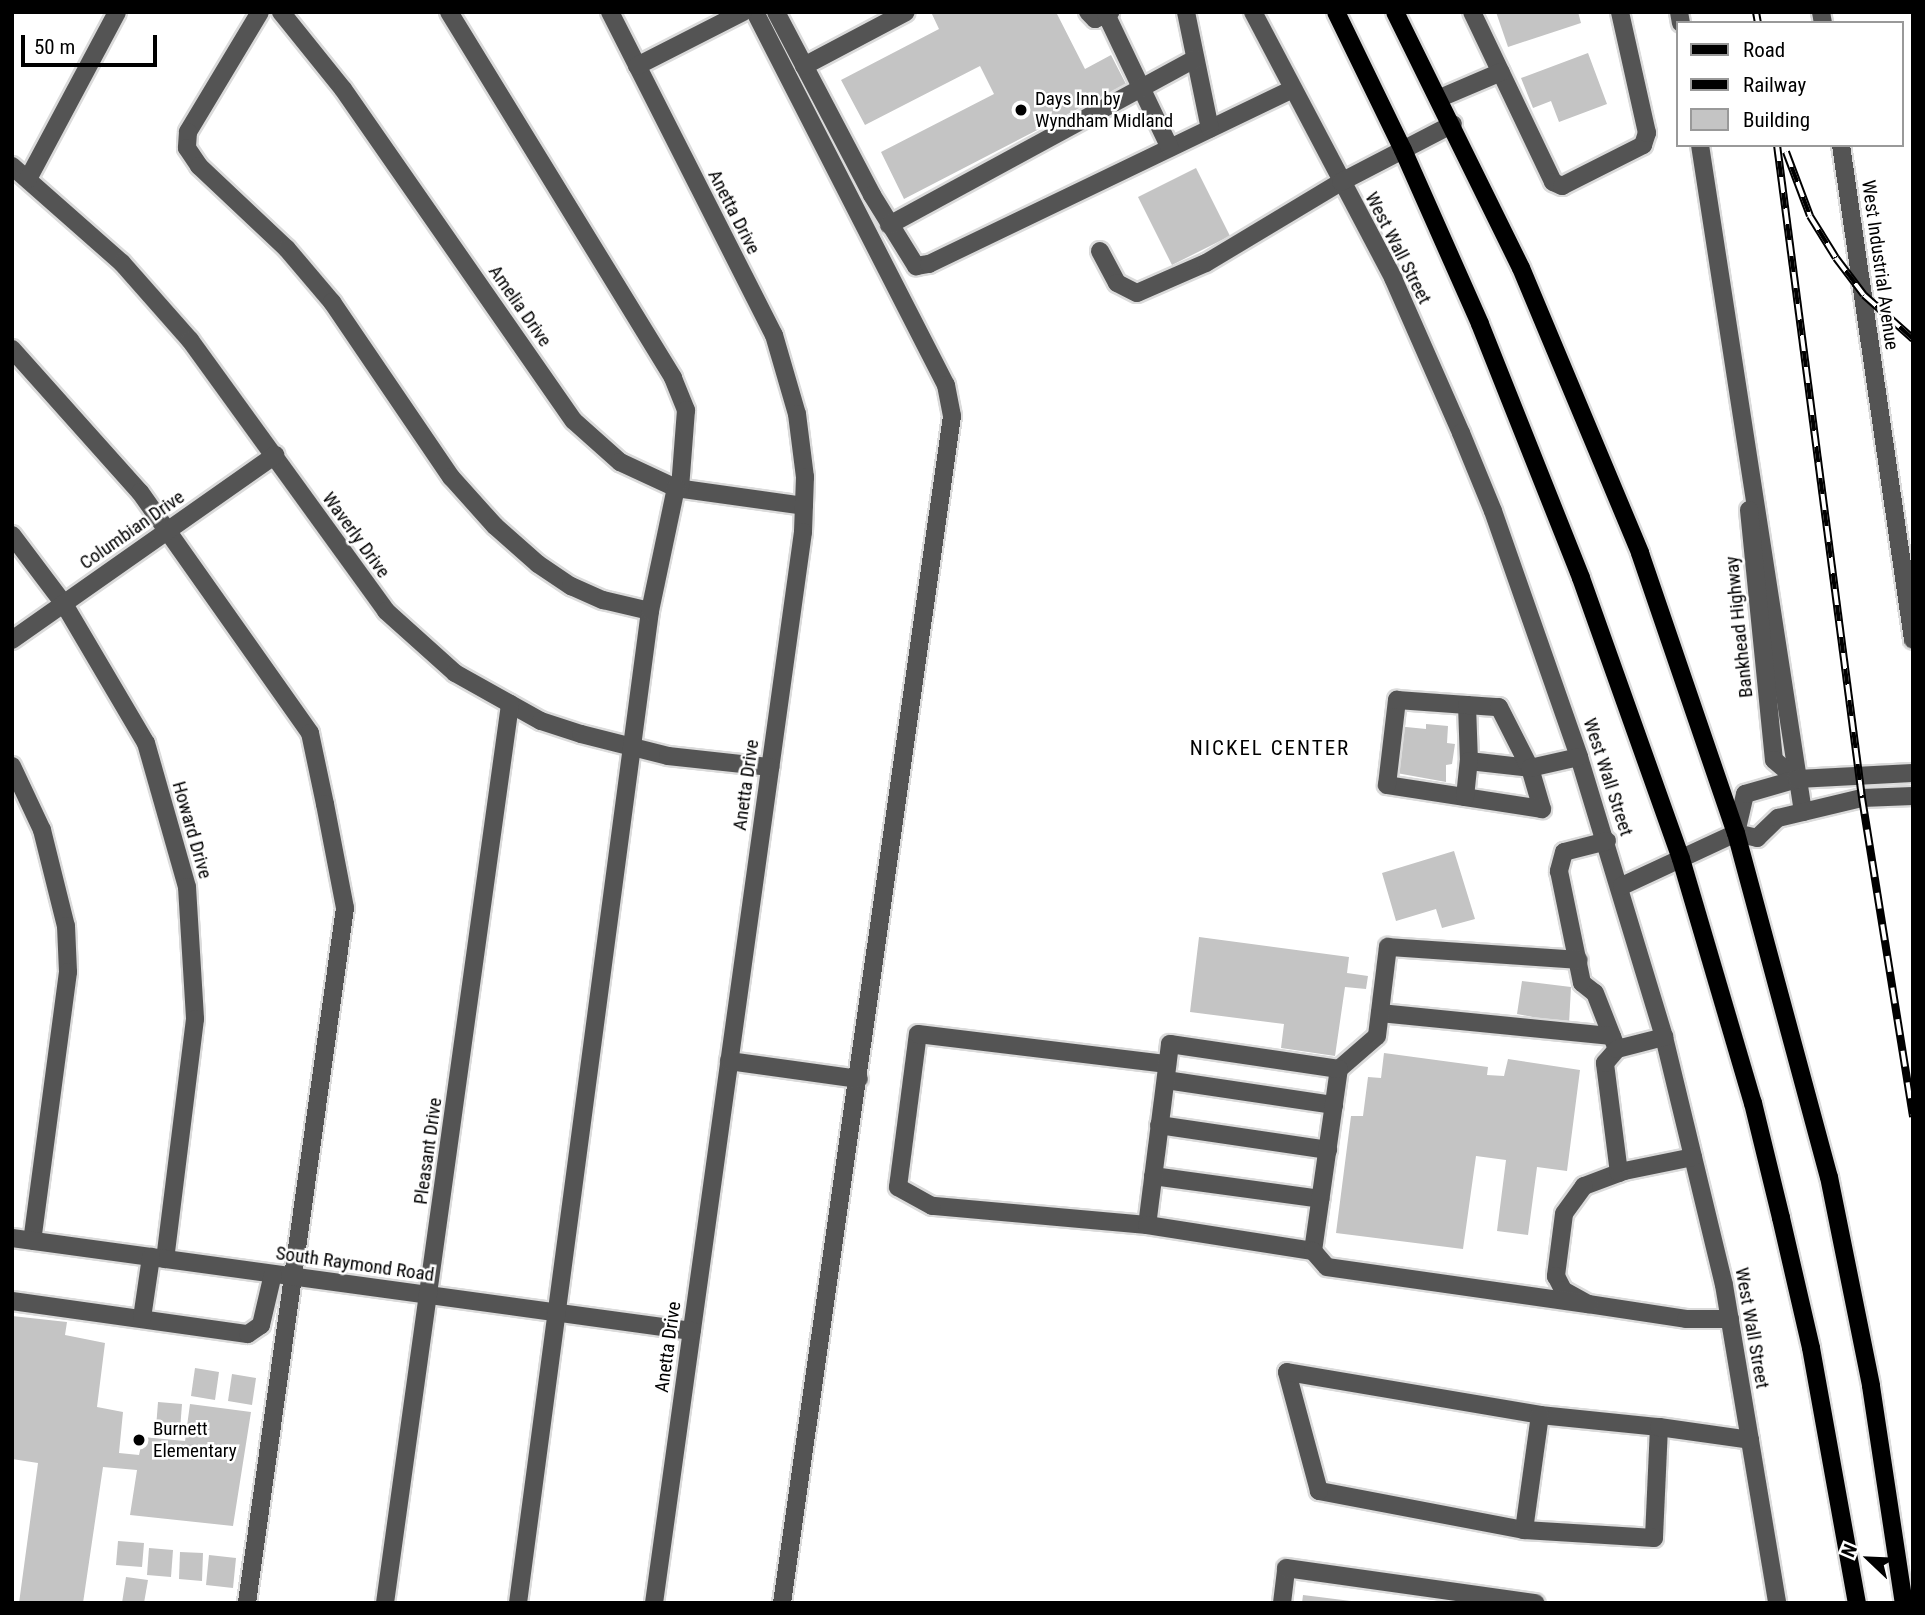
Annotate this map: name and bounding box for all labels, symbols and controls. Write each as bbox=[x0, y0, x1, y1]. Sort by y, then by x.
scale bar bbox=[24, 21, 161, 65]
legend bbox=[1676, 21, 1904, 147]
text: 50 m bbox=[34, 35, 75, 59]
text: Road bbox=[1743, 38, 1785, 62]
text: Railway bbox=[1743, 73, 1806, 97]
place label: Days Inn by Wyndham Midland bbox=[1035, 88, 1173, 132]
marker: Days Inn by Wyndham Midland bbox=[1013, 102, 1029, 118]
text: Building bbox=[1743, 108, 1810, 132]
street label: Anetta Drive bbox=[703, 166, 765, 258]
street label: West Industrial Avenue bbox=[1857, 179, 1903, 351]
street label: West Wall Street bbox=[1360, 188, 1436, 308]
street label: Amelia Drive bbox=[484, 261, 556, 351]
street label: Columbian Drive bbox=[75, 486, 189, 574]
street label: Waverly Drive bbox=[317, 488, 395, 582]
street label: Bankhead Highway bbox=[1720, 555, 1758, 699]
street label: West Wall Street bbox=[1578, 715, 1638, 839]
district label: NICKEL CENTER bbox=[1191, 735, 1349, 761]
street label: Anetta Drive bbox=[728, 738, 764, 832]
street label: Howard Drive bbox=[167, 779, 217, 881]
street label: Pleasant Drive bbox=[409, 1096, 447, 1206]
street label: South Raymond Road bbox=[274, 1242, 436, 1286]
street label: West Wall Street bbox=[1730, 1266, 1774, 1390]
street label: Anetta Drive bbox=[650, 1300, 686, 1394]
place label: Burnett Elementary bbox=[153, 1418, 237, 1462]
marker: Burnett Elementary bbox=[131, 1432, 147, 1448]
north arrow bbox=[1834, 1524, 1904, 1594]
text: N bbox=[1836, 1541, 1862, 1560]

